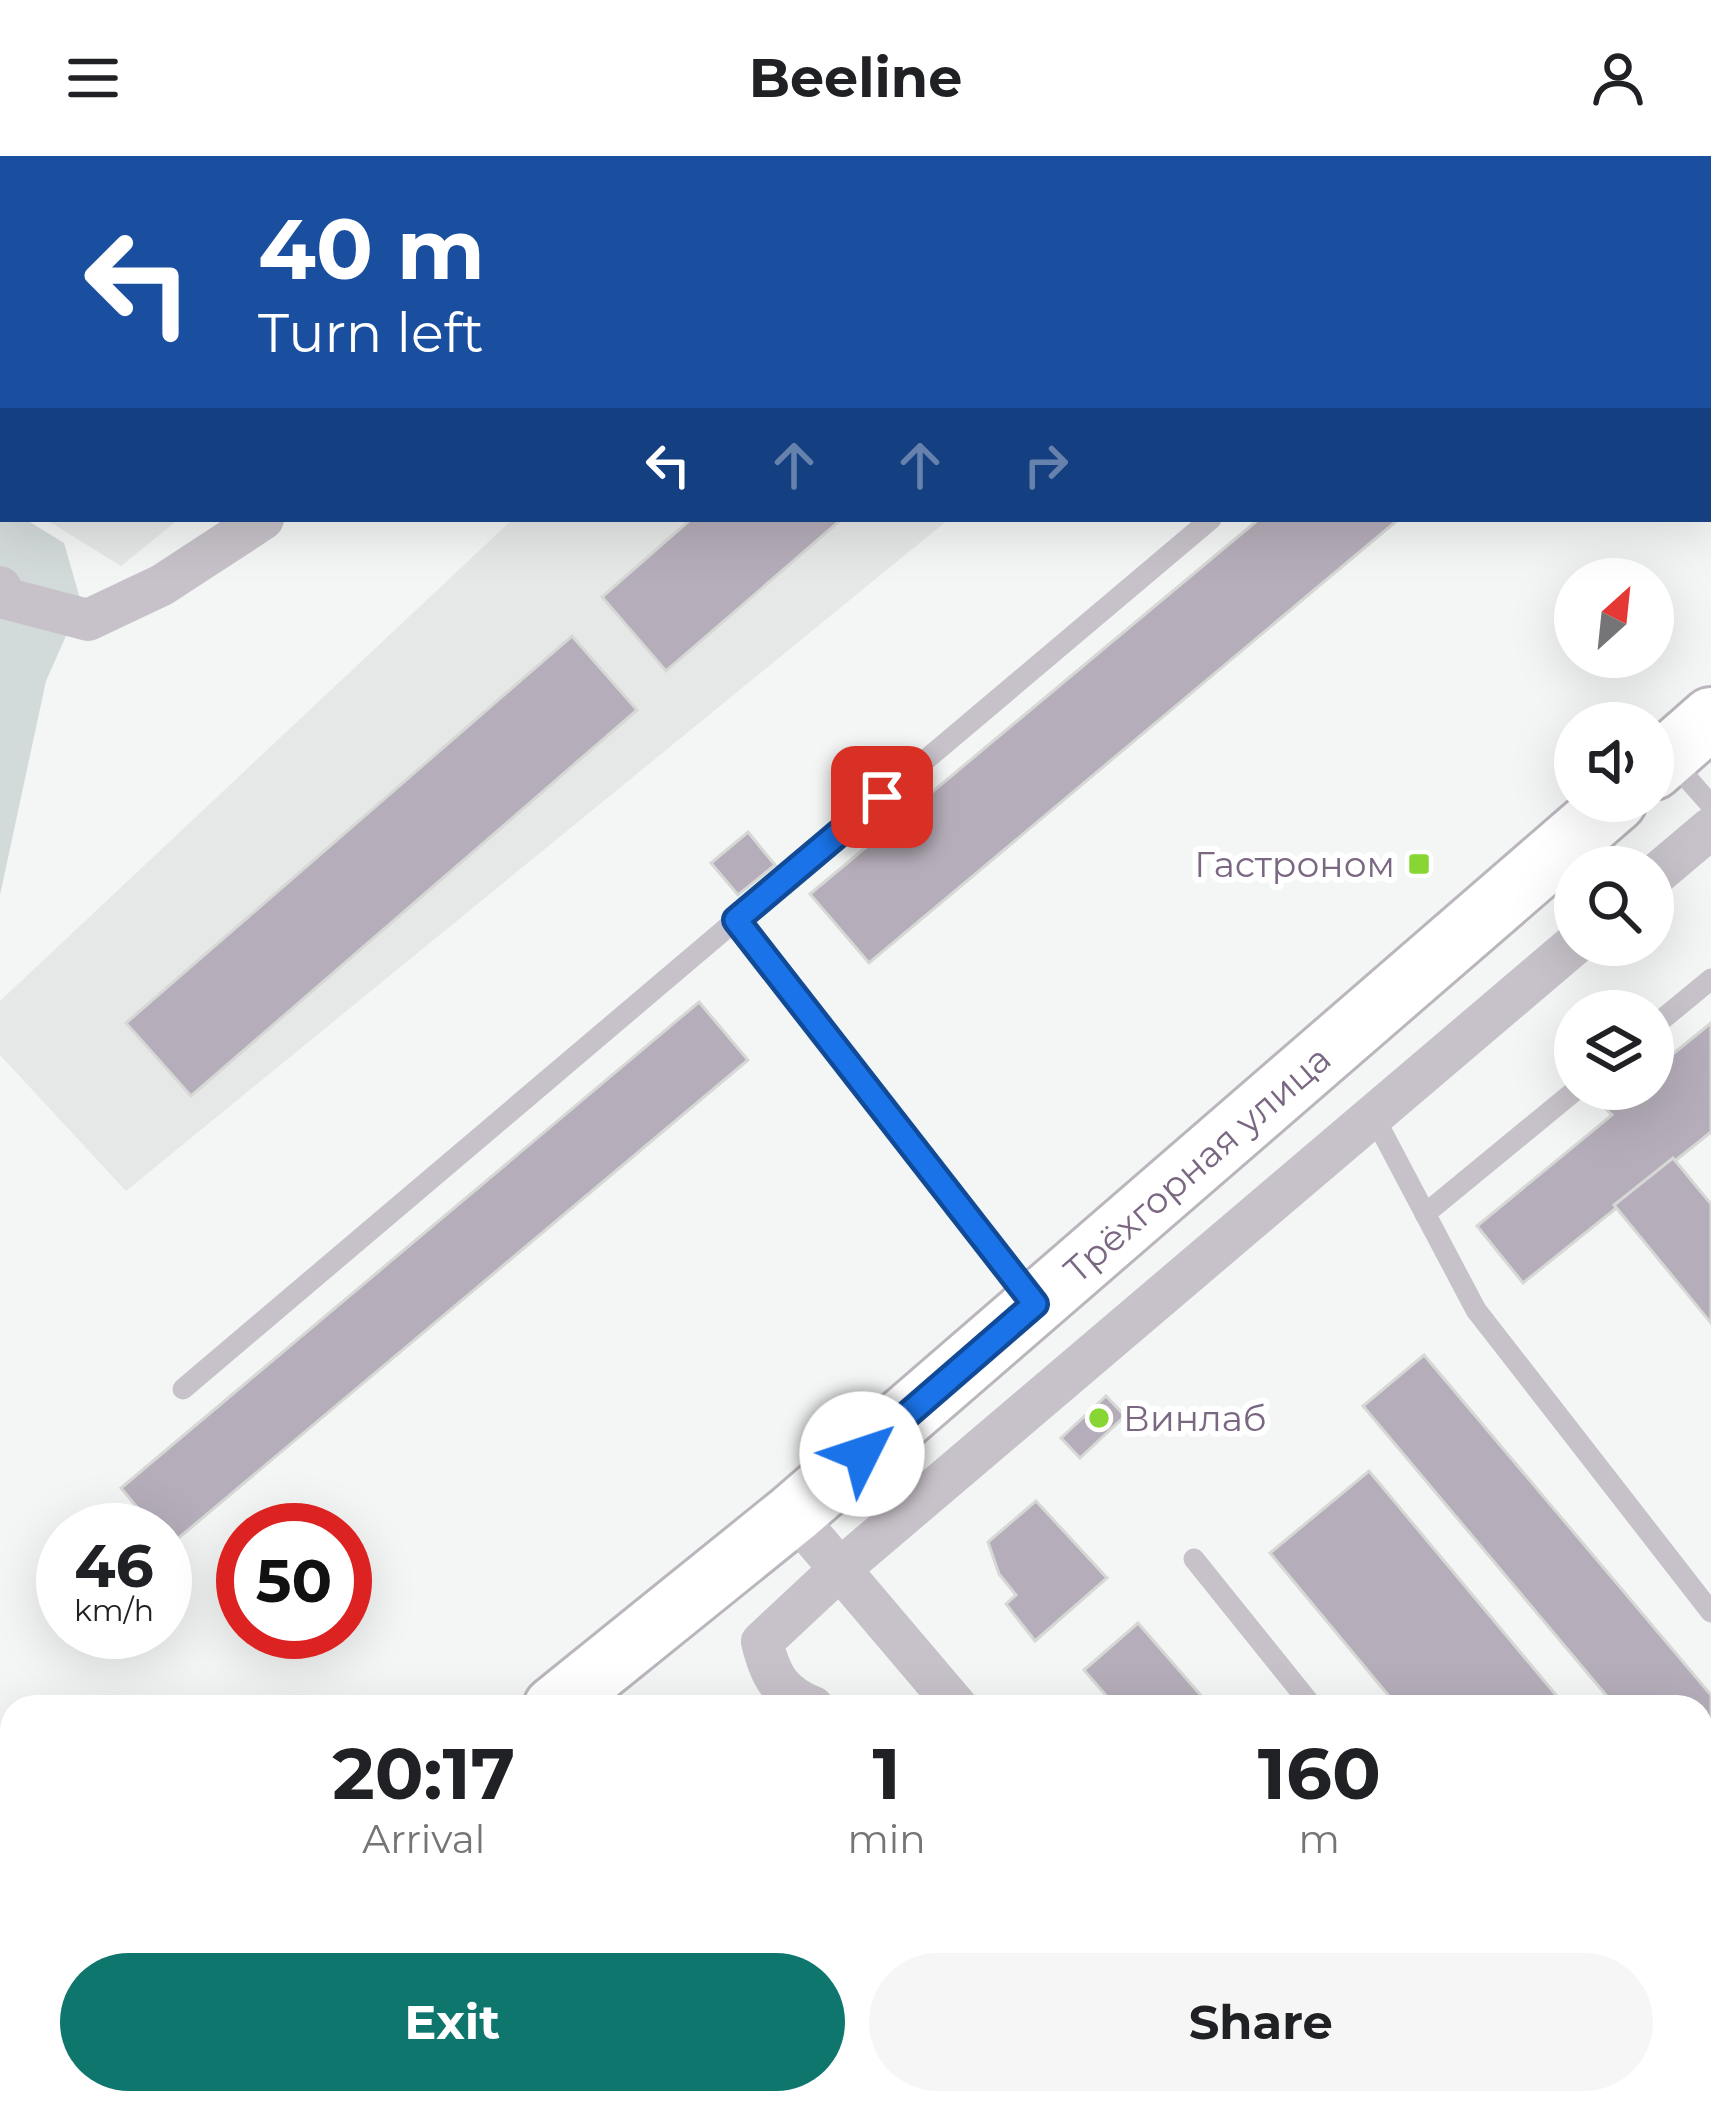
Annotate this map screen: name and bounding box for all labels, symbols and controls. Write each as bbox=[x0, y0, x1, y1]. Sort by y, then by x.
icon: menu bbox=[60, 45, 126, 111]
text: Beeline bbox=[749, 45, 962, 111]
icon: person bbox=[1585, 45, 1651, 111]
text: 40 m bbox=[258, 198, 485, 300]
icon: left bbox=[60, 204, 216, 360]
text: Turn left bbox=[258, 300, 484, 366]
icon: left bbox=[635, 432, 701, 498]
icon: ahead bbox=[761, 432, 827, 498]
icon: ahead bbox=[887, 432, 953, 498]
icon: right bbox=[1013, 432, 1079, 498]
north arrow bbox=[1554, 558, 1674, 678]
map controls bbox=[1554, 558, 1674, 1110]
button: sound bbox=[1554, 702, 1674, 822]
pin bbox=[831, 746, 933, 848]
icon: arrive bbox=[849, 764, 915, 830]
place label: Гастроном bbox=[1194, 842, 1395, 886]
button: search bbox=[1554, 846, 1674, 966]
marker: Гастроном bbox=[1406, 851, 1432, 877]
button: layers bbox=[1554, 990, 1674, 1110]
street label: Трёхгорная улица bbox=[1055, 1036, 1339, 1292]
position arrow bbox=[799, 1391, 925, 1517]
place label: Винлаб bbox=[1123, 1396, 1267, 1440]
marker: Винлаб bbox=[1086, 1405, 1112, 1431]
speed limit sign: 50 bbox=[216, 1503, 372, 1659]
text: 46 bbox=[74, 1529, 154, 1602]
text: km/h bbox=[74, 1592, 154, 1629]
text: 20:17 bbox=[332, 1729, 515, 1817]
text: 1 bbox=[872, 1729, 901, 1817]
text: 160 bbox=[1258, 1729, 1381, 1817]
text: Arrival bbox=[362, 1815, 485, 1863]
text: min bbox=[847, 1815, 926, 1863]
text: m bbox=[1299, 1815, 1340, 1863]
button: Exit bbox=[60, 1953, 845, 2091]
button: Share bbox=[869, 1953, 1653, 2091]

